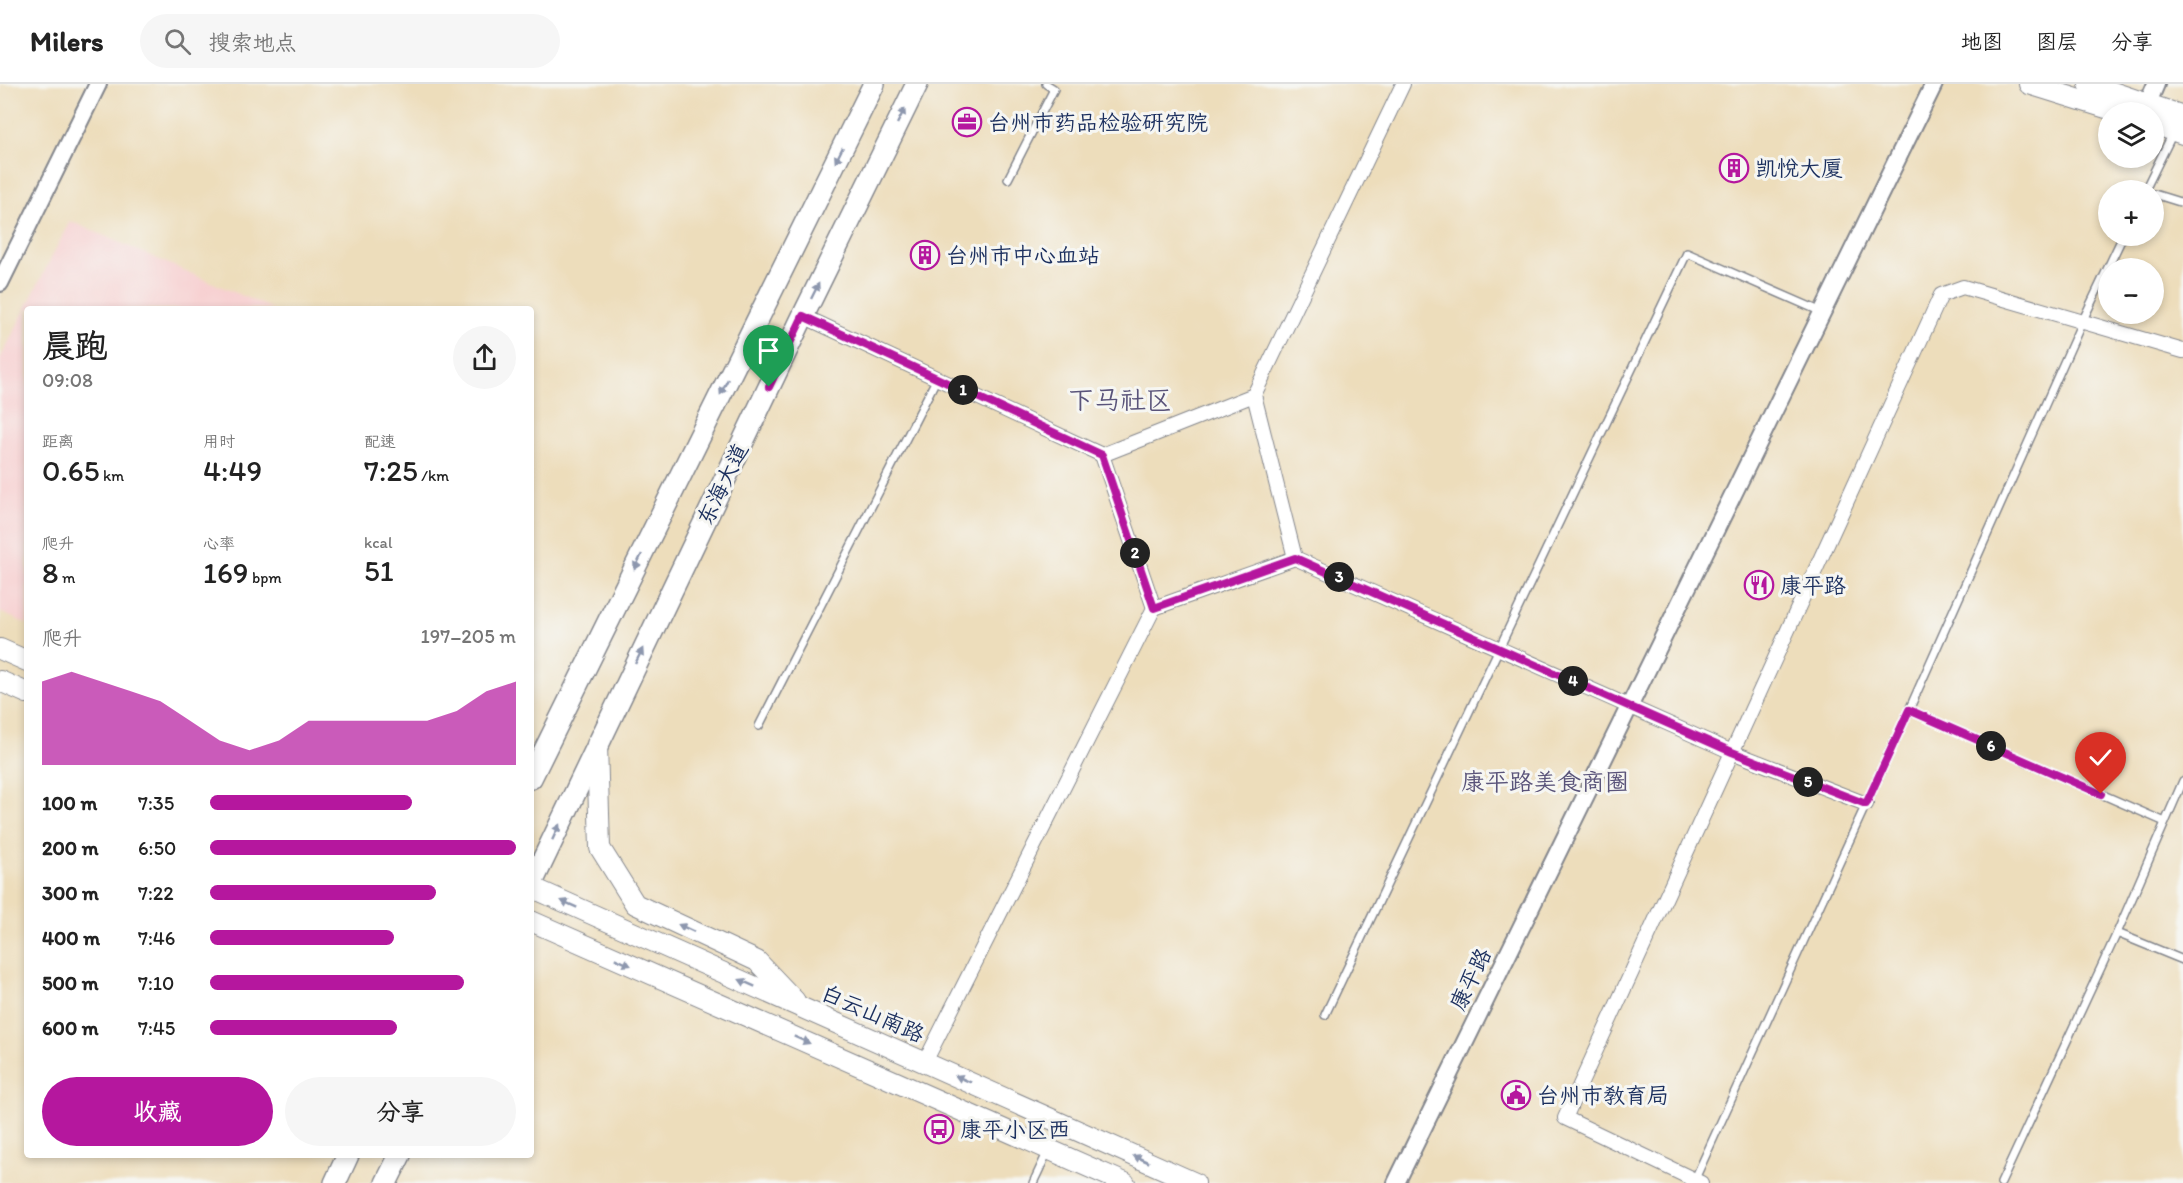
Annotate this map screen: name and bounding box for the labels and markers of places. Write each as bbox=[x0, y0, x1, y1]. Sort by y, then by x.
office icon: 台州市药品检验研究院 bbox=[951, 106, 983, 138]
place label: 台州市药品检验研究院 bbox=[988, 109, 1208, 136]
building icon: 凯悦大厦 bbox=[1718, 152, 1750, 184]
place label: 凯悦大厦 bbox=[1755, 155, 1843, 182]
building icon: 台州市中心血站 bbox=[909, 239, 941, 271]
place label: 台州市中心血站 bbox=[946, 242, 1100, 269]
pin bbox=[743, 325, 794, 387]
pin: 1 bbox=[948, 375, 978, 405]
pin: 2 bbox=[1120, 538, 1150, 568]
pin: 3 bbox=[1324, 562, 1354, 592]
restaurant icon: 康平路 bbox=[1743, 569, 1775, 601]
place label: 康平路 bbox=[1780, 572, 1846, 599]
pin: 4 bbox=[1558, 666, 1588, 696]
pin: 6 bbox=[1976, 731, 2006, 761]
pin bbox=[2075, 732, 2126, 794]
pin: 5 bbox=[1793, 767, 1823, 797]
public building icon: 台州市教育局 bbox=[1500, 1079, 1532, 1111]
place label: 台州市教育局 bbox=[1537, 1082, 1669, 1109]
bus stop icon: 康平小区西 bbox=[923, 1113, 955, 1145]
place label: 康平小区西 bbox=[960, 1116, 1070, 1143]

